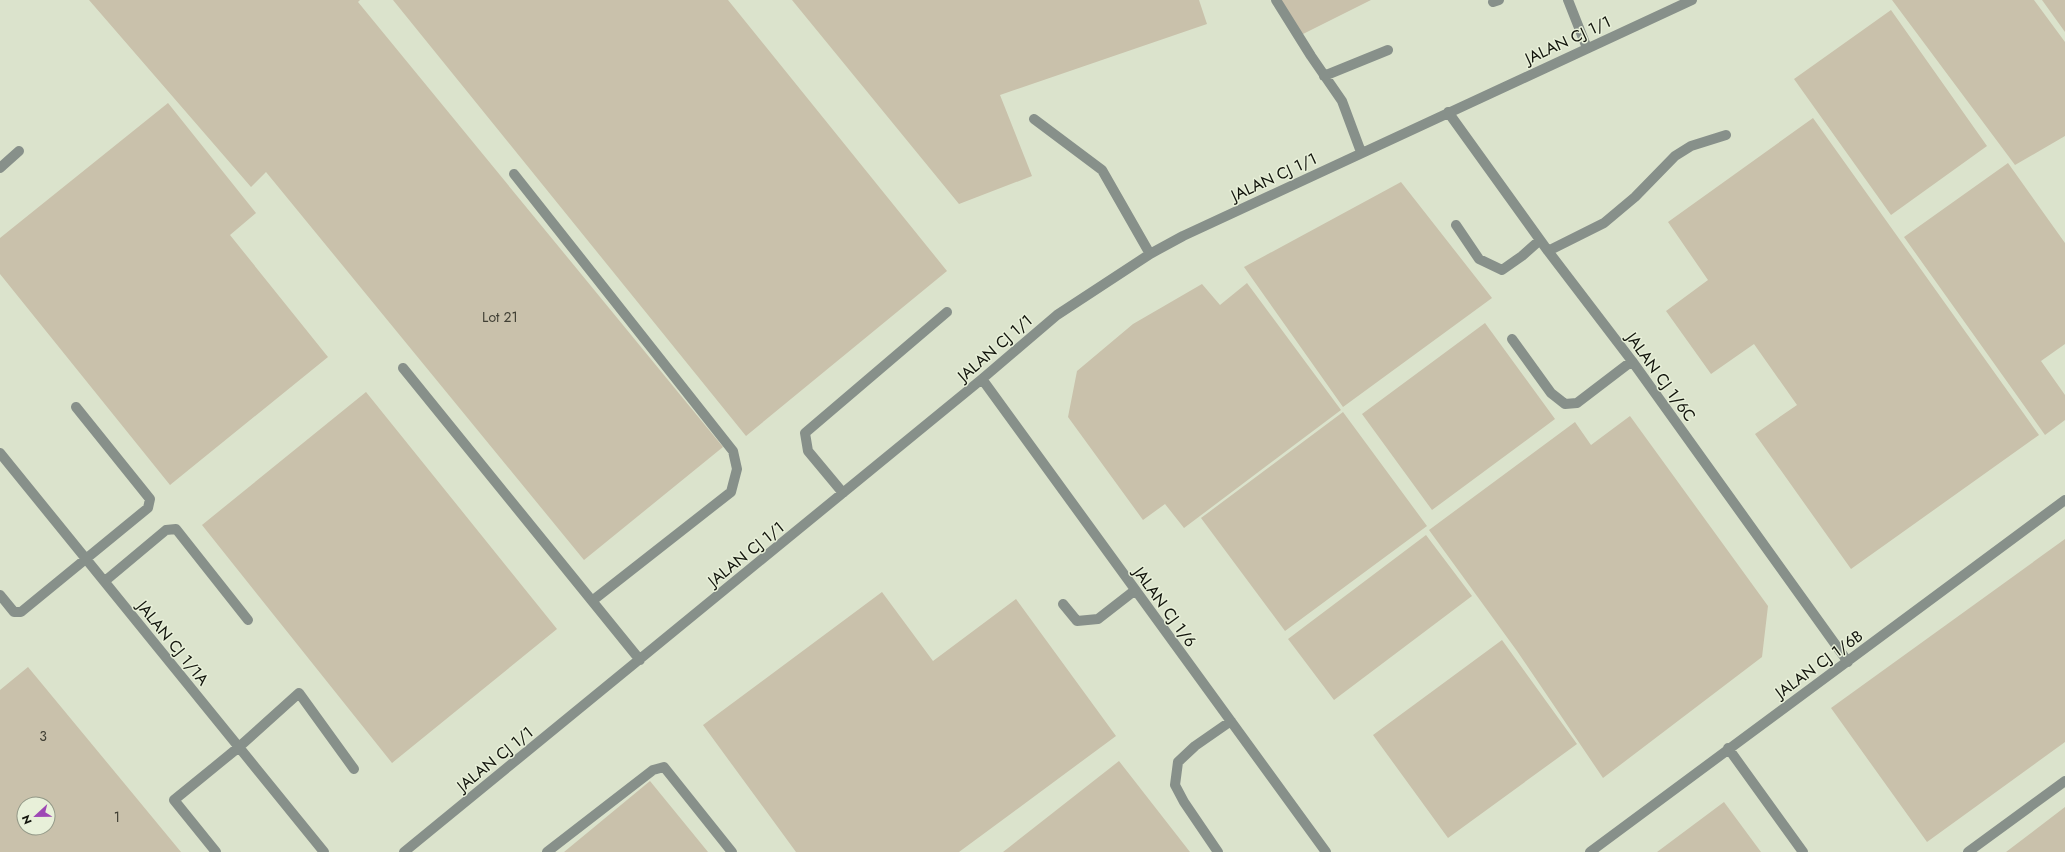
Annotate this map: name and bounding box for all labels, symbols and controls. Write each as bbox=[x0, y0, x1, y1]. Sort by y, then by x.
street label: JALAN CJ 1/1 bbox=[1520, 10, 1615, 71]
street label: JALAN CJ 1/1 bbox=[1226, 147, 1321, 208]
house number: Lot 21 bbox=[482, 307, 518, 327]
street label: JALAN CJ 1/1 bbox=[951, 309, 1037, 388]
street label: JALAN CJ 1/6C bbox=[1620, 326, 1701, 426]
street label: JALAN CJ 1/1 bbox=[701, 516, 789, 593]
street label: JALAN CJ 1/6 bbox=[1127, 561, 1202, 652]
street label: JALAN CJ 1/1A bbox=[131, 594, 215, 690]
street label: JALAN CJ 1/6B bbox=[1769, 624, 1867, 705]
street label: JALAN CJ 1/1 bbox=[450, 721, 538, 798]
house number: 3 bbox=[39, 726, 47, 746]
north arrow bbox=[16, 796, 56, 836]
house number: 1 bbox=[114, 807, 120, 827]
text: N bbox=[18, 813, 36, 827]

